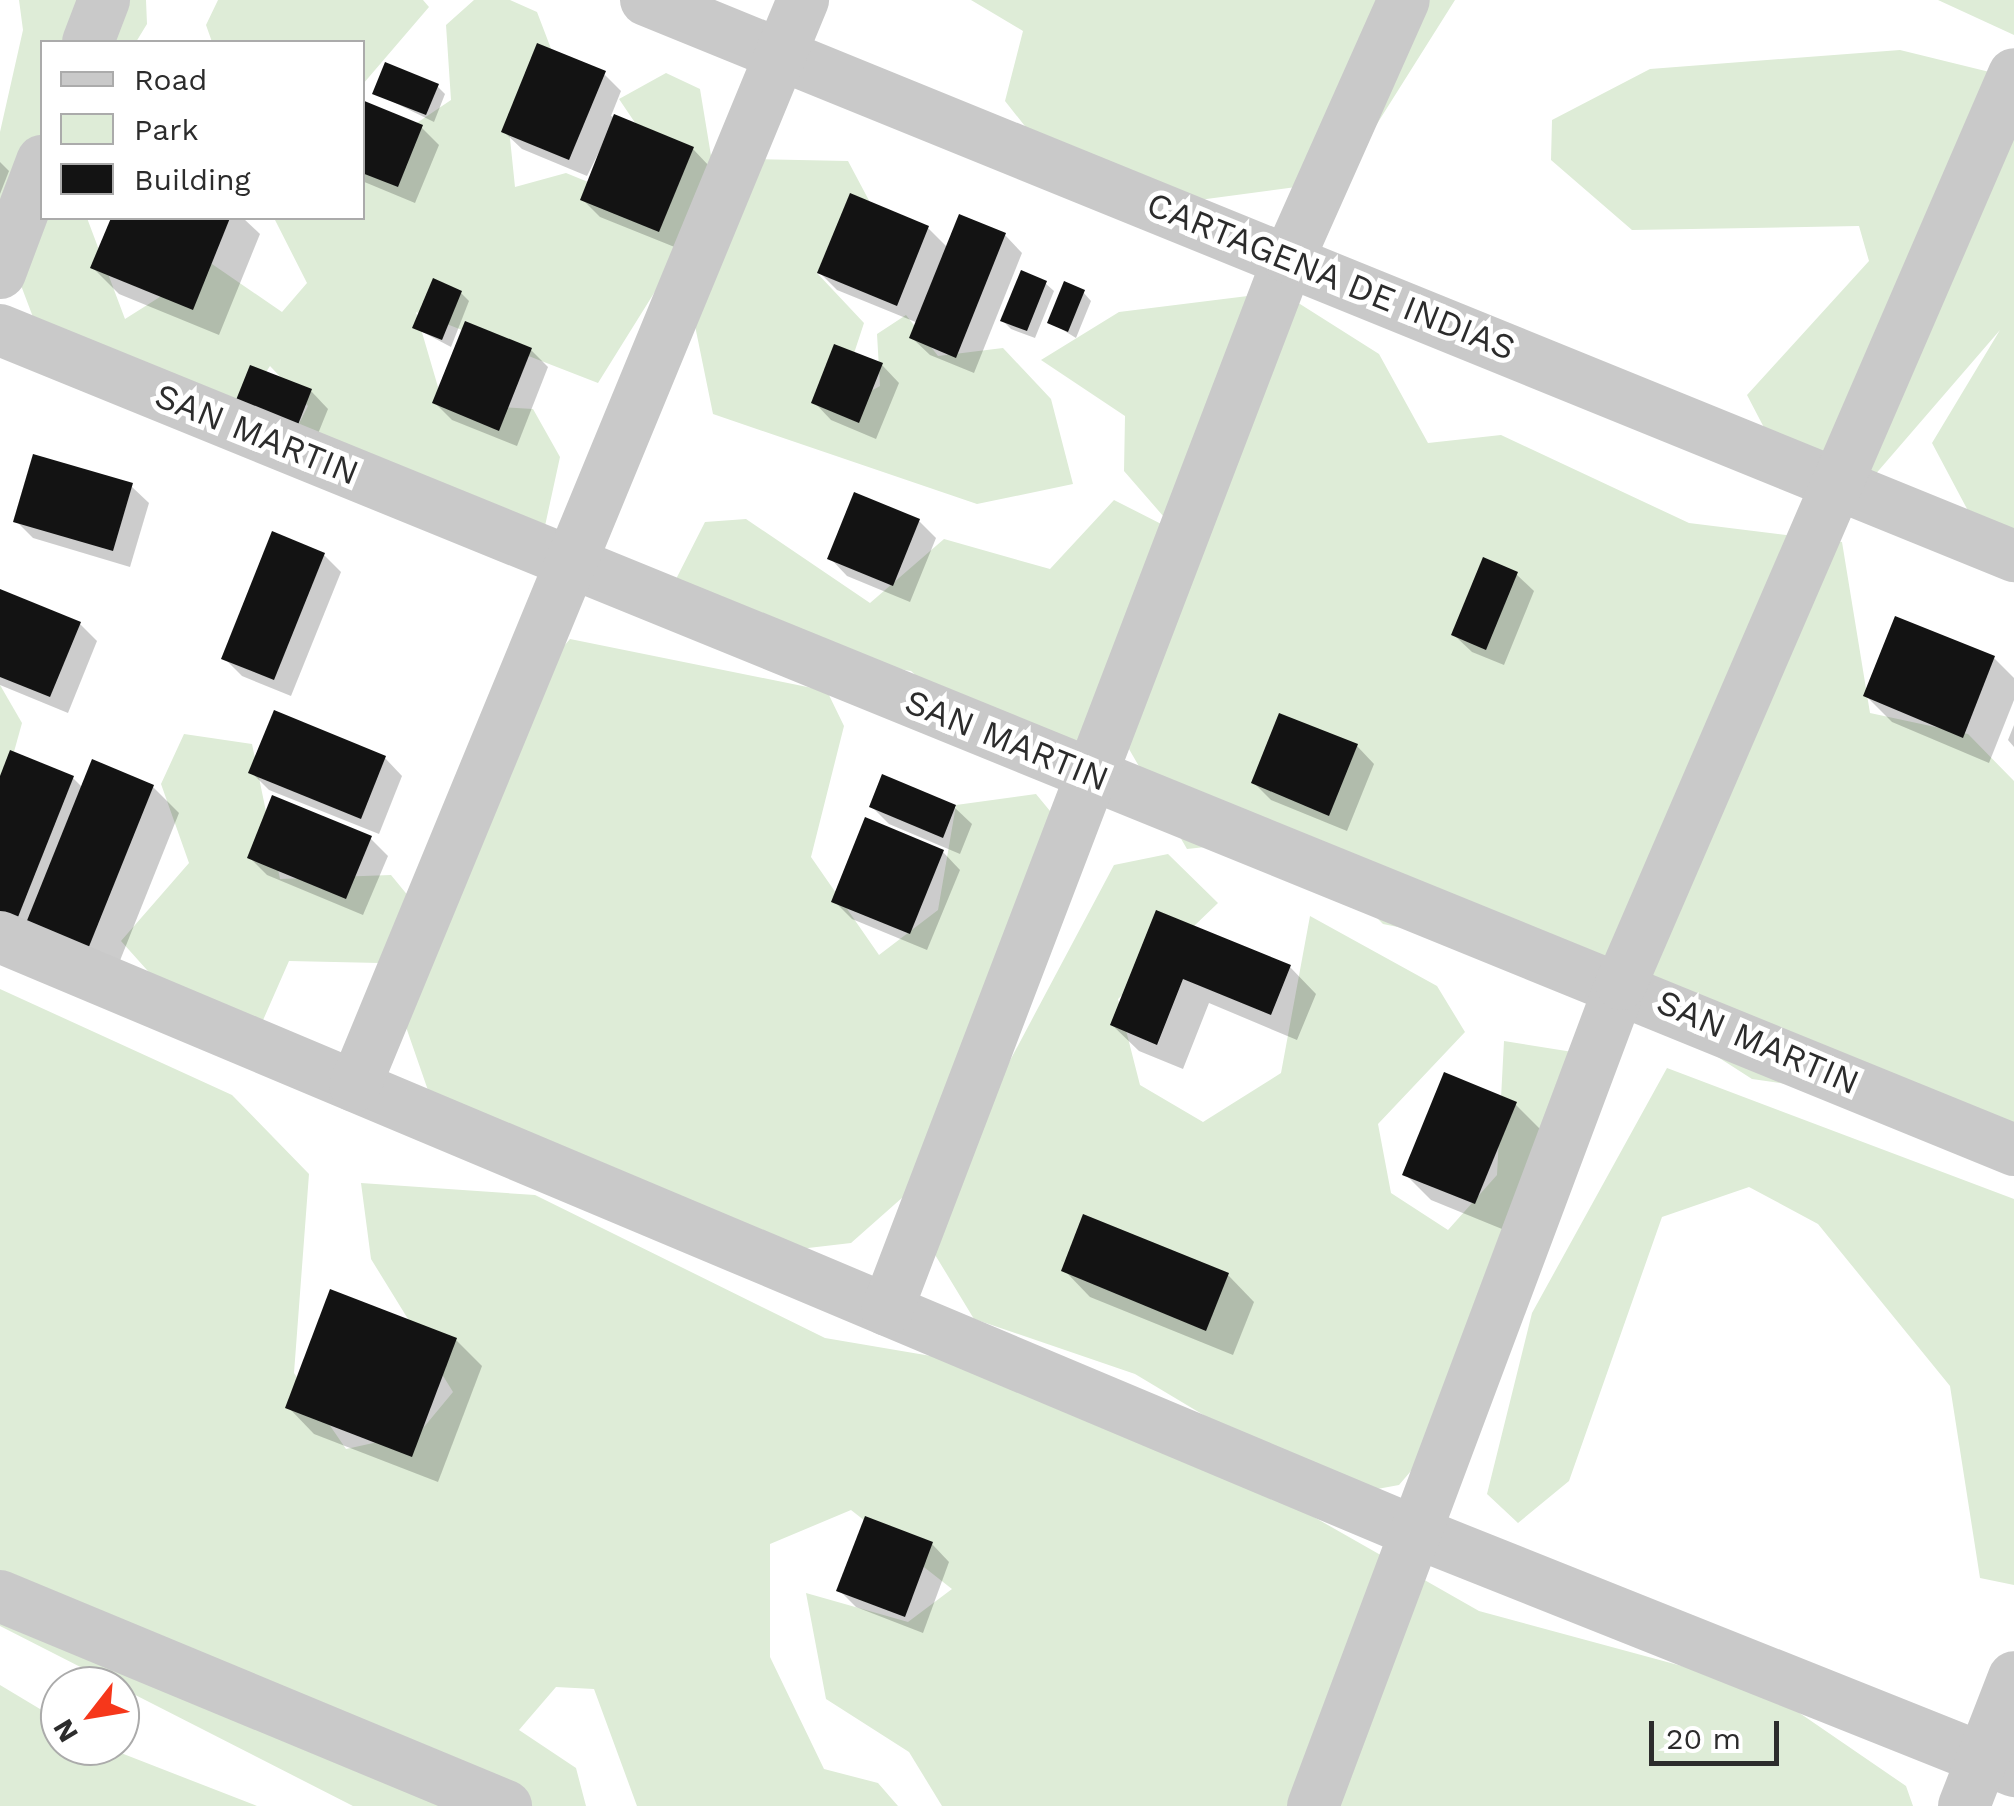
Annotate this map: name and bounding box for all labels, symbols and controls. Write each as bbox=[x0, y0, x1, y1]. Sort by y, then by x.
legend bbox=[40, 40, 365, 220]
text: Road bbox=[134, 62, 207, 97]
text: Park bbox=[134, 112, 199, 147]
text: Building bbox=[134, 162, 251, 197]
street label: CARTAGENA DE INDIAS bbox=[1140, 183, 1522, 369]
street label: SAN MARTIN bbox=[149, 374, 365, 494]
street label: SAN MARTIN bbox=[899, 680, 1115, 800]
street label: SAN MARTIN bbox=[1651, 981, 1865, 1103]
north arrow bbox=[40, 1666, 140, 1766]
scale bar bbox=[1654, 1701, 1784, 1763]
text: N bbox=[46, 1713, 85, 1748]
text: 20 m bbox=[1666, 1721, 1741, 1756]

